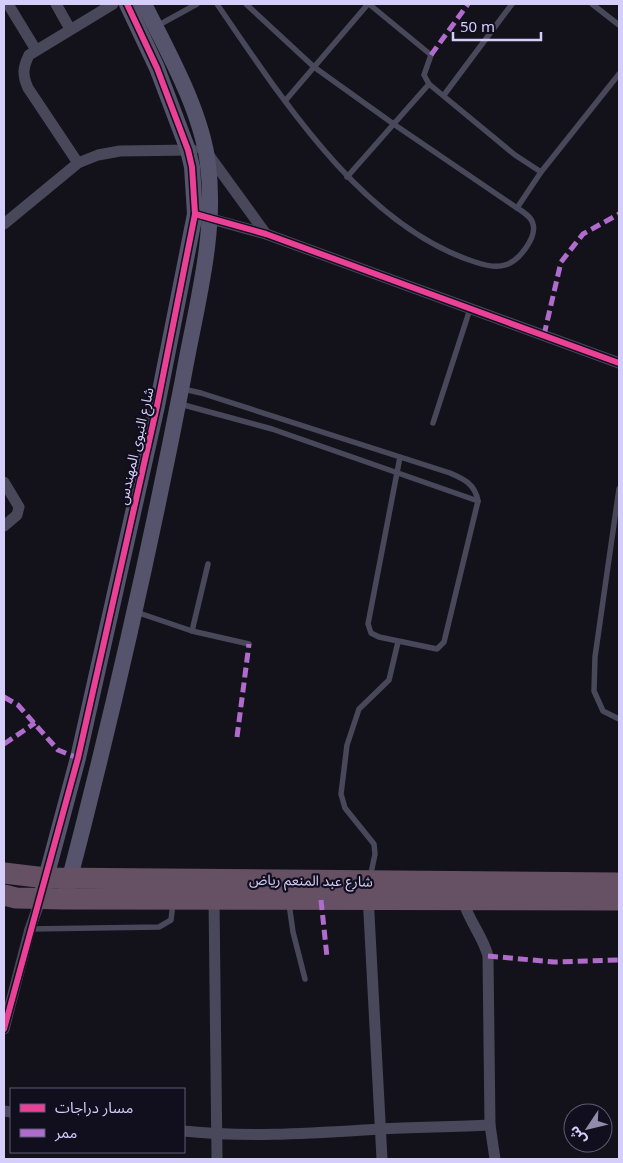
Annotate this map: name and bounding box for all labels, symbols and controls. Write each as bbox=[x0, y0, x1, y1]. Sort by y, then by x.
scale bar bbox=[453, 10, 540, 42]
text: 50 m bbox=[460, 16, 495, 36]
street label: شارع النبوى المهندس bbox=[112, 386, 160, 507]
street label: شارع عبد المنعم رياض bbox=[249, 869, 373, 893]
legend bbox=[10, 1088, 185, 1153]
text: مسار دراجات bbox=[55, 1097, 133, 1117]
north arrow bbox=[563, 1103, 613, 1153]
text: ممر bbox=[54, 1122, 78, 1142]
text: ش bbox=[564, 1122, 590, 1149]

